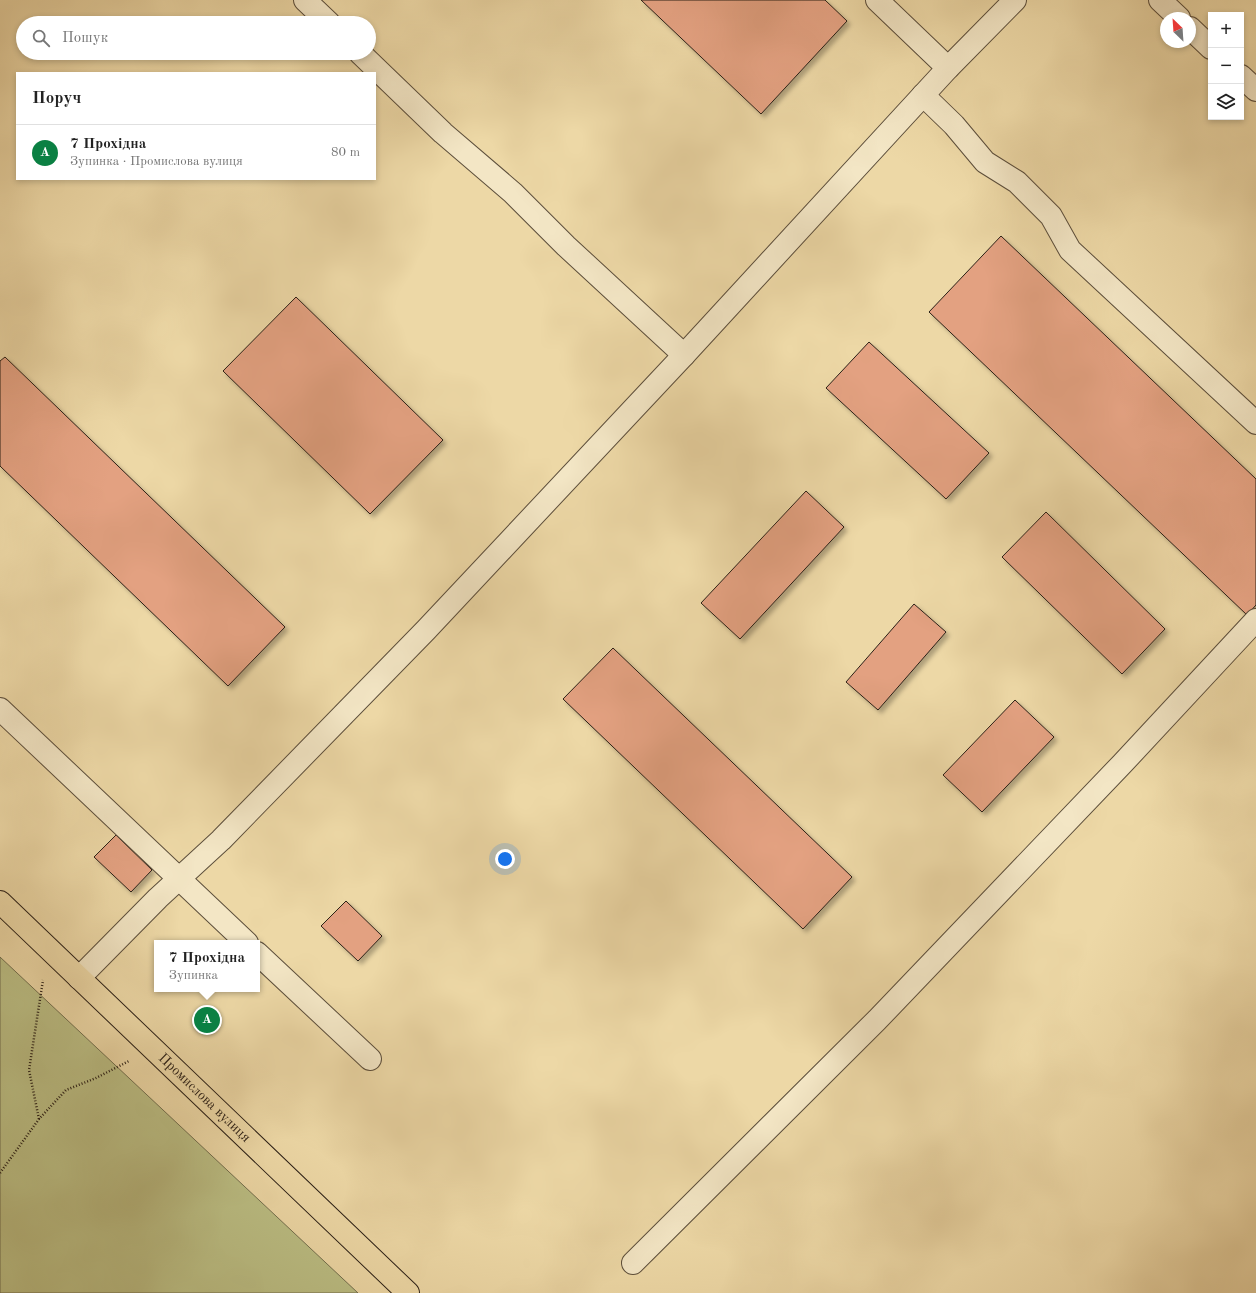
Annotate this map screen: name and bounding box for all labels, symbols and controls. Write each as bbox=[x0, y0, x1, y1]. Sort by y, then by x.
north arrow bbox=[1160, 12, 1196, 48]
map controls bbox=[1208, 12, 1244, 120]
button: + bbox=[1208, 12, 1244, 48]
search box bbox=[16, 16, 376, 60]
icon: search bbox=[30, 27, 52, 49]
text: Пошук bbox=[62, 31, 108, 46]
button: − bbox=[1208, 48, 1244, 84]
button: layers bbox=[1208, 84, 1244, 120]
text: Поруч bbox=[32, 90, 81, 107]
text: 7 Прохідна bbox=[70, 137, 146, 152]
text: A bbox=[40, 146, 50, 159]
text: 80 m bbox=[331, 146, 360, 159]
text: Зупинка · Промислова вулиця bbox=[70, 155, 243, 168]
your location bbox=[495, 849, 515, 869]
popup bbox=[154, 940, 260, 992]
text: 7 Прохідна bbox=[169, 951, 245, 966]
text: Зупинка bbox=[169, 969, 218, 982]
pin: A bbox=[194, 1005, 220, 1035]
street label: Промислова вулиця bbox=[156, 1051, 253, 1145]

